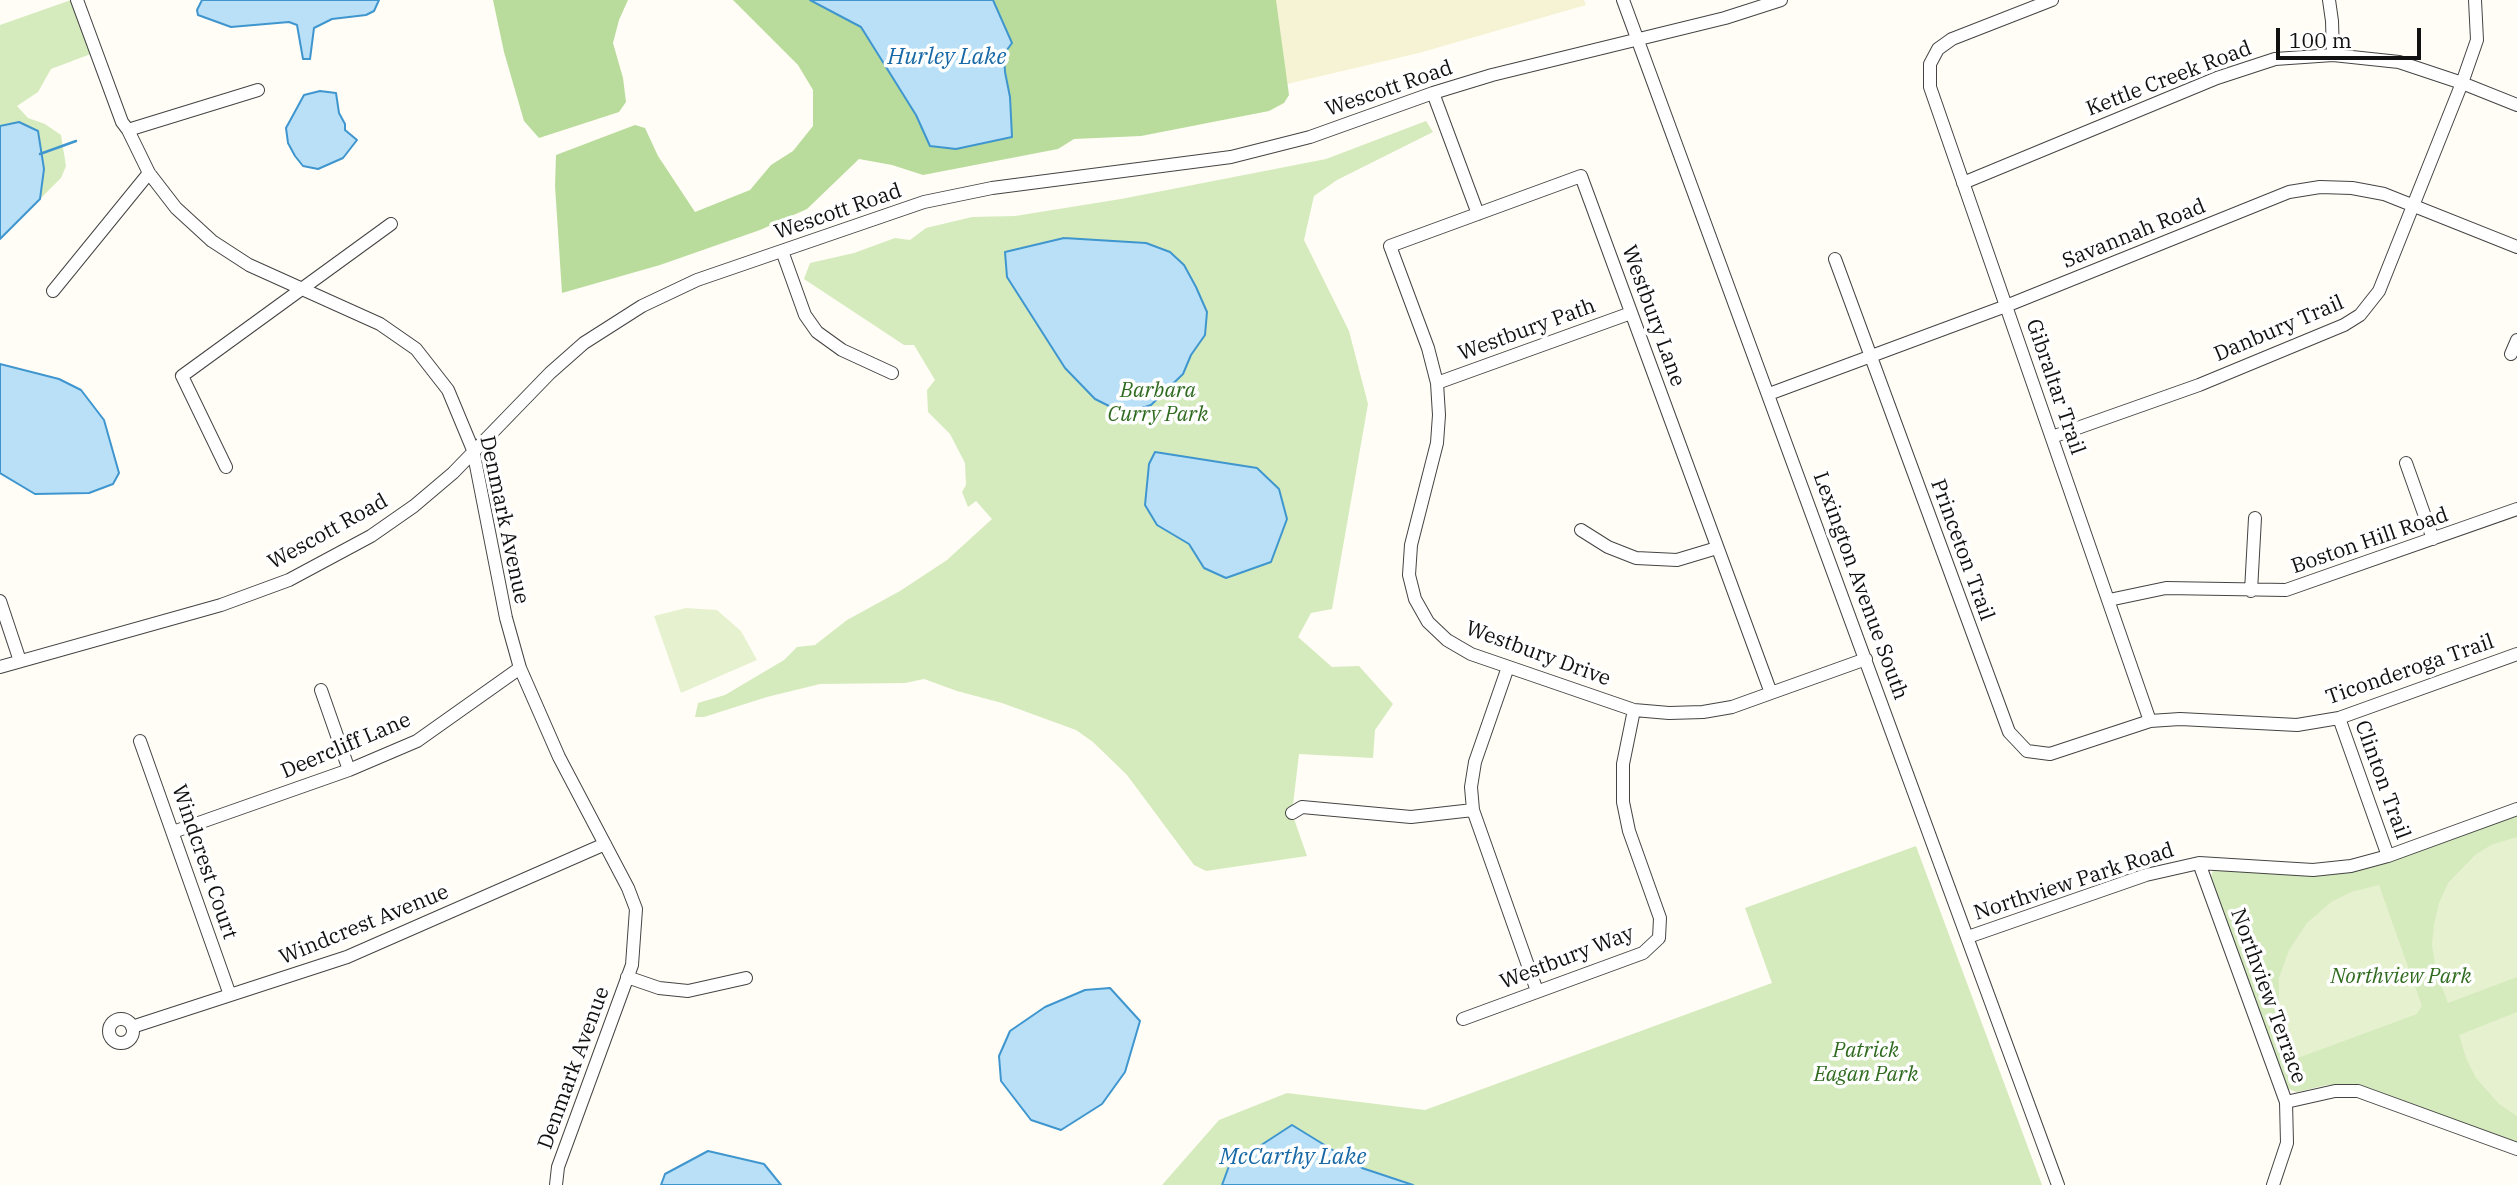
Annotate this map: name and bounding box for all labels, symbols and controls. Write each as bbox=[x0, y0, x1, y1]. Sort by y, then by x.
scale bar bbox=[2279, 14, 2424, 58]
text: 100 m bbox=[2289, 26, 2352, 54]
street label: Kettle Creek Road bbox=[2083, 36, 2255, 122]
water label: Hurley Lake bbox=[887, 43, 1007, 71]
street label: Wescott Road bbox=[1322, 55, 1456, 123]
street label: Wescott Road bbox=[771, 178, 905, 246]
street label: Savannah Road bbox=[2059, 194, 2209, 274]
street label: Westbury Lane bbox=[1616, 242, 1690, 390]
street label: Danbury Trail bbox=[2210, 290, 2348, 368]
street label: Westbury Path bbox=[1455, 293, 1599, 367]
street label: Gibraltar Trail bbox=[2020, 316, 2090, 458]
park label: Barbara Curry Park bbox=[1108, 378, 1208, 428]
street label: Denmark Avenue bbox=[474, 434, 534, 606]
street label: Lexington Avenue South bbox=[1807, 469, 1913, 703]
street label: Princeton Trail bbox=[1925, 476, 1999, 624]
street label: Wescott Road bbox=[264, 489, 392, 575]
street label: Boston Hill Road bbox=[2288, 502, 2452, 580]
street label: Westbury Drive bbox=[1462, 616, 1614, 692]
street label: Ticonderoga Trail bbox=[2323, 629, 2497, 711]
street label: Deercliff Lane bbox=[277, 707, 415, 785]
street label: Clinton Trail bbox=[2349, 717, 2415, 843]
street label: Windcrest Court bbox=[166, 781, 242, 943]
street label: Northview Park Road bbox=[1971, 838, 2177, 926]
street label: Windcrest Avenue bbox=[276, 880, 452, 970]
street label: Northview Terrace bbox=[2225, 905, 2311, 1087]
street label: Westbury Way bbox=[1497, 921, 1637, 995]
park label: Northview Park bbox=[2330, 964, 2472, 990]
street label: Denmark Avenue bbox=[533, 983, 615, 1153]
park label: Patrick Eagan Park bbox=[1814, 1038, 1918, 1088]
water label: McCarthy Lake bbox=[1219, 1143, 1367, 1171]

